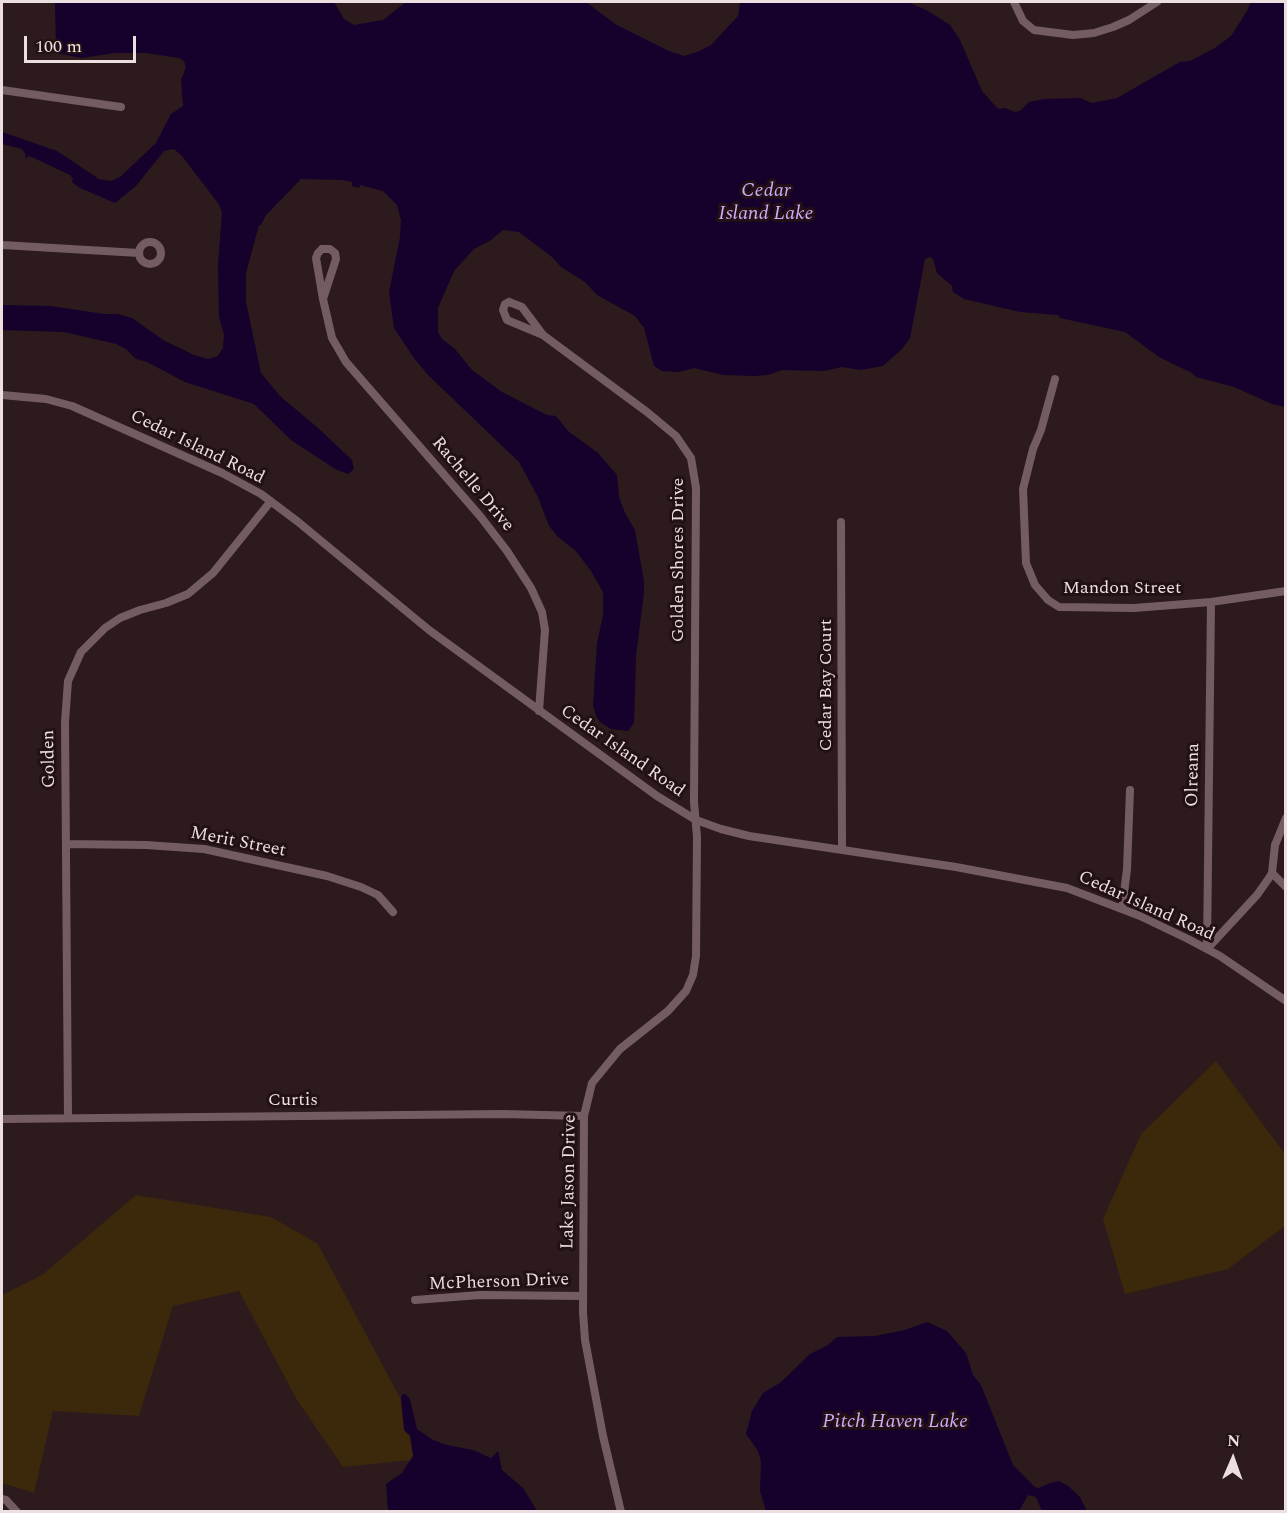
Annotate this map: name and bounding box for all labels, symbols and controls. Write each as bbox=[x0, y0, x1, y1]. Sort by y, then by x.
scale bar bbox=[27, 24, 140, 62]
text: 100 m bbox=[35, 33, 82, 60]
water label: Cedar Island Lake bbox=[719, 180, 813, 227]
street label: Cedar Island Road bbox=[126, 406, 268, 490]
street label: Rachelle Drive bbox=[426, 433, 518, 537]
street label: Golden Shores Drive bbox=[668, 478, 690, 642]
street label: Mandon Street bbox=[1063, 578, 1181, 600]
street label: Cedar Bay Court bbox=[816, 619, 838, 751]
street label: Cedar Island Road bbox=[556, 701, 688, 803]
street label: Golden bbox=[39, 730, 61, 788]
street label: Olreana bbox=[1183, 743, 1205, 807]
street label: Merit Street bbox=[188, 823, 288, 863]
street label: Cedar Island Road bbox=[1075, 867, 1217, 947]
street label: Curtis bbox=[268, 1090, 318, 1112]
street label: Lake Jason Drive bbox=[558, 1114, 582, 1250]
street label: McPherson Drive bbox=[429, 1270, 569, 1296]
water label: Pitch Haven Lake bbox=[822, 1411, 968, 1435]
north arrow bbox=[1203, 1429, 1263, 1489]
text: N bbox=[1227, 1429, 1241, 1453]

